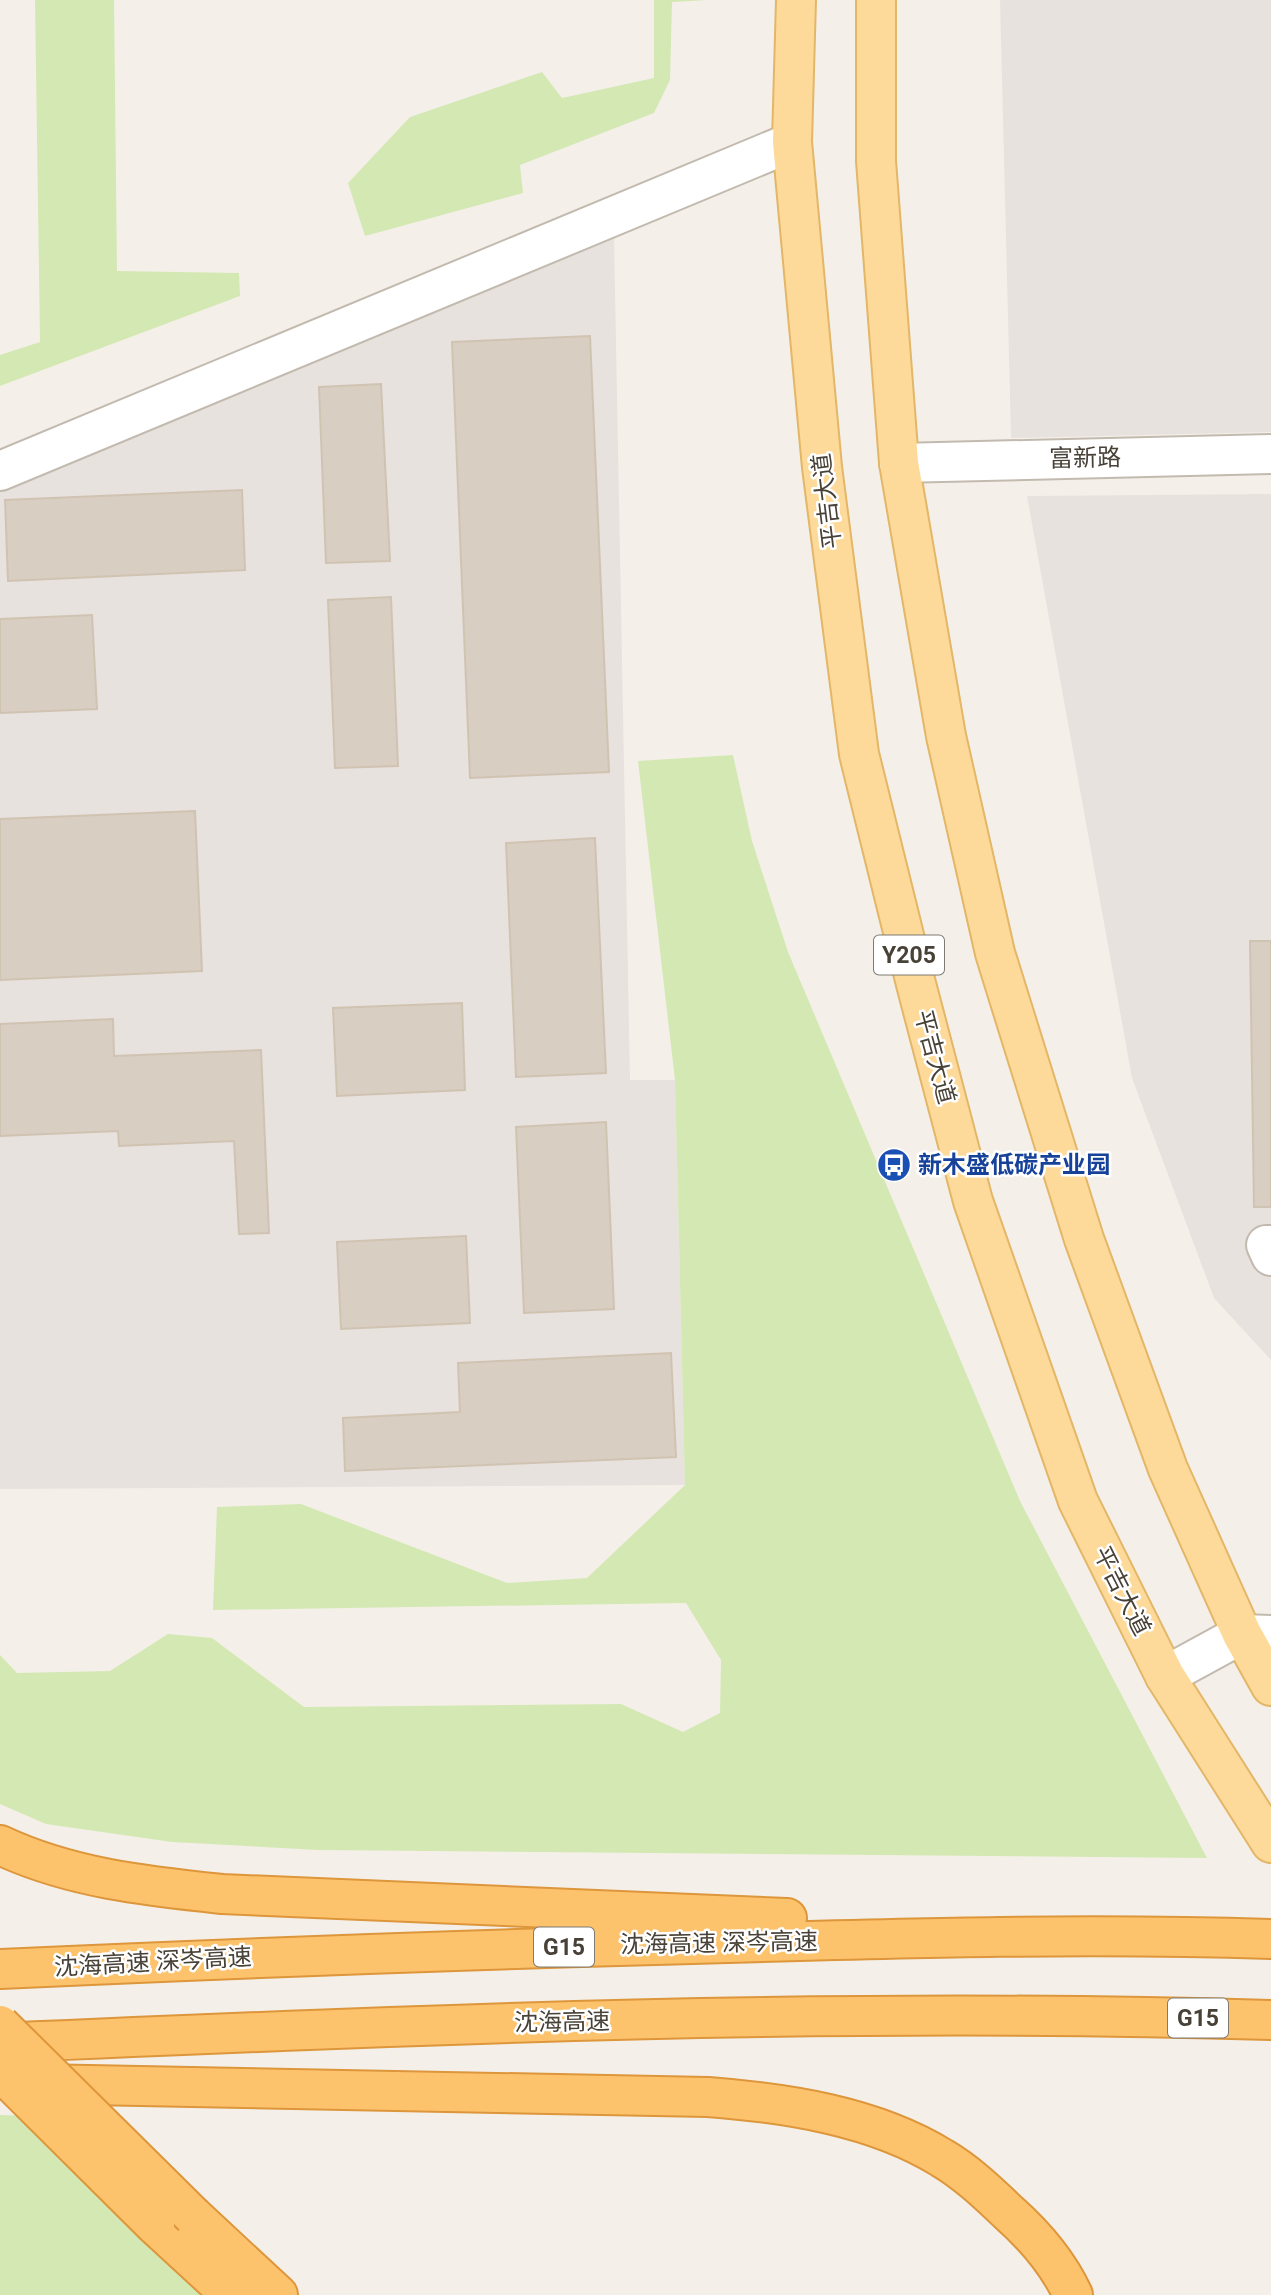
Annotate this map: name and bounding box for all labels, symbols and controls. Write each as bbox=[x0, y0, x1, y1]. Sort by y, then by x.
street label: 富新路 bbox=[1049, 443, 1121, 473]
street label: 平吉大道 bbox=[807, 452, 847, 550]
road number: Y205 bbox=[874, 936, 944, 974]
street label: 平吉大道 bbox=[909, 1007, 961, 1107]
bus stop icon: 新木盛低碳产业园 bbox=[875, 1146, 913, 1184]
place label: 新木盛低碳产业园 bbox=[918, 1151, 1110, 1179]
street label: 平吉大道 bbox=[1088, 1542, 1156, 1640]
street label: 沈海高速 深岑高速 bbox=[620, 1927, 818, 1959]
road number: G15 bbox=[534, 1928, 594, 1966]
street label: 沈海高速 深岑高速 bbox=[53, 1943, 253, 1981]
road number: G15 bbox=[1168, 1998, 1228, 2038]
street label: 沈海高速 bbox=[514, 2007, 610, 2037]

